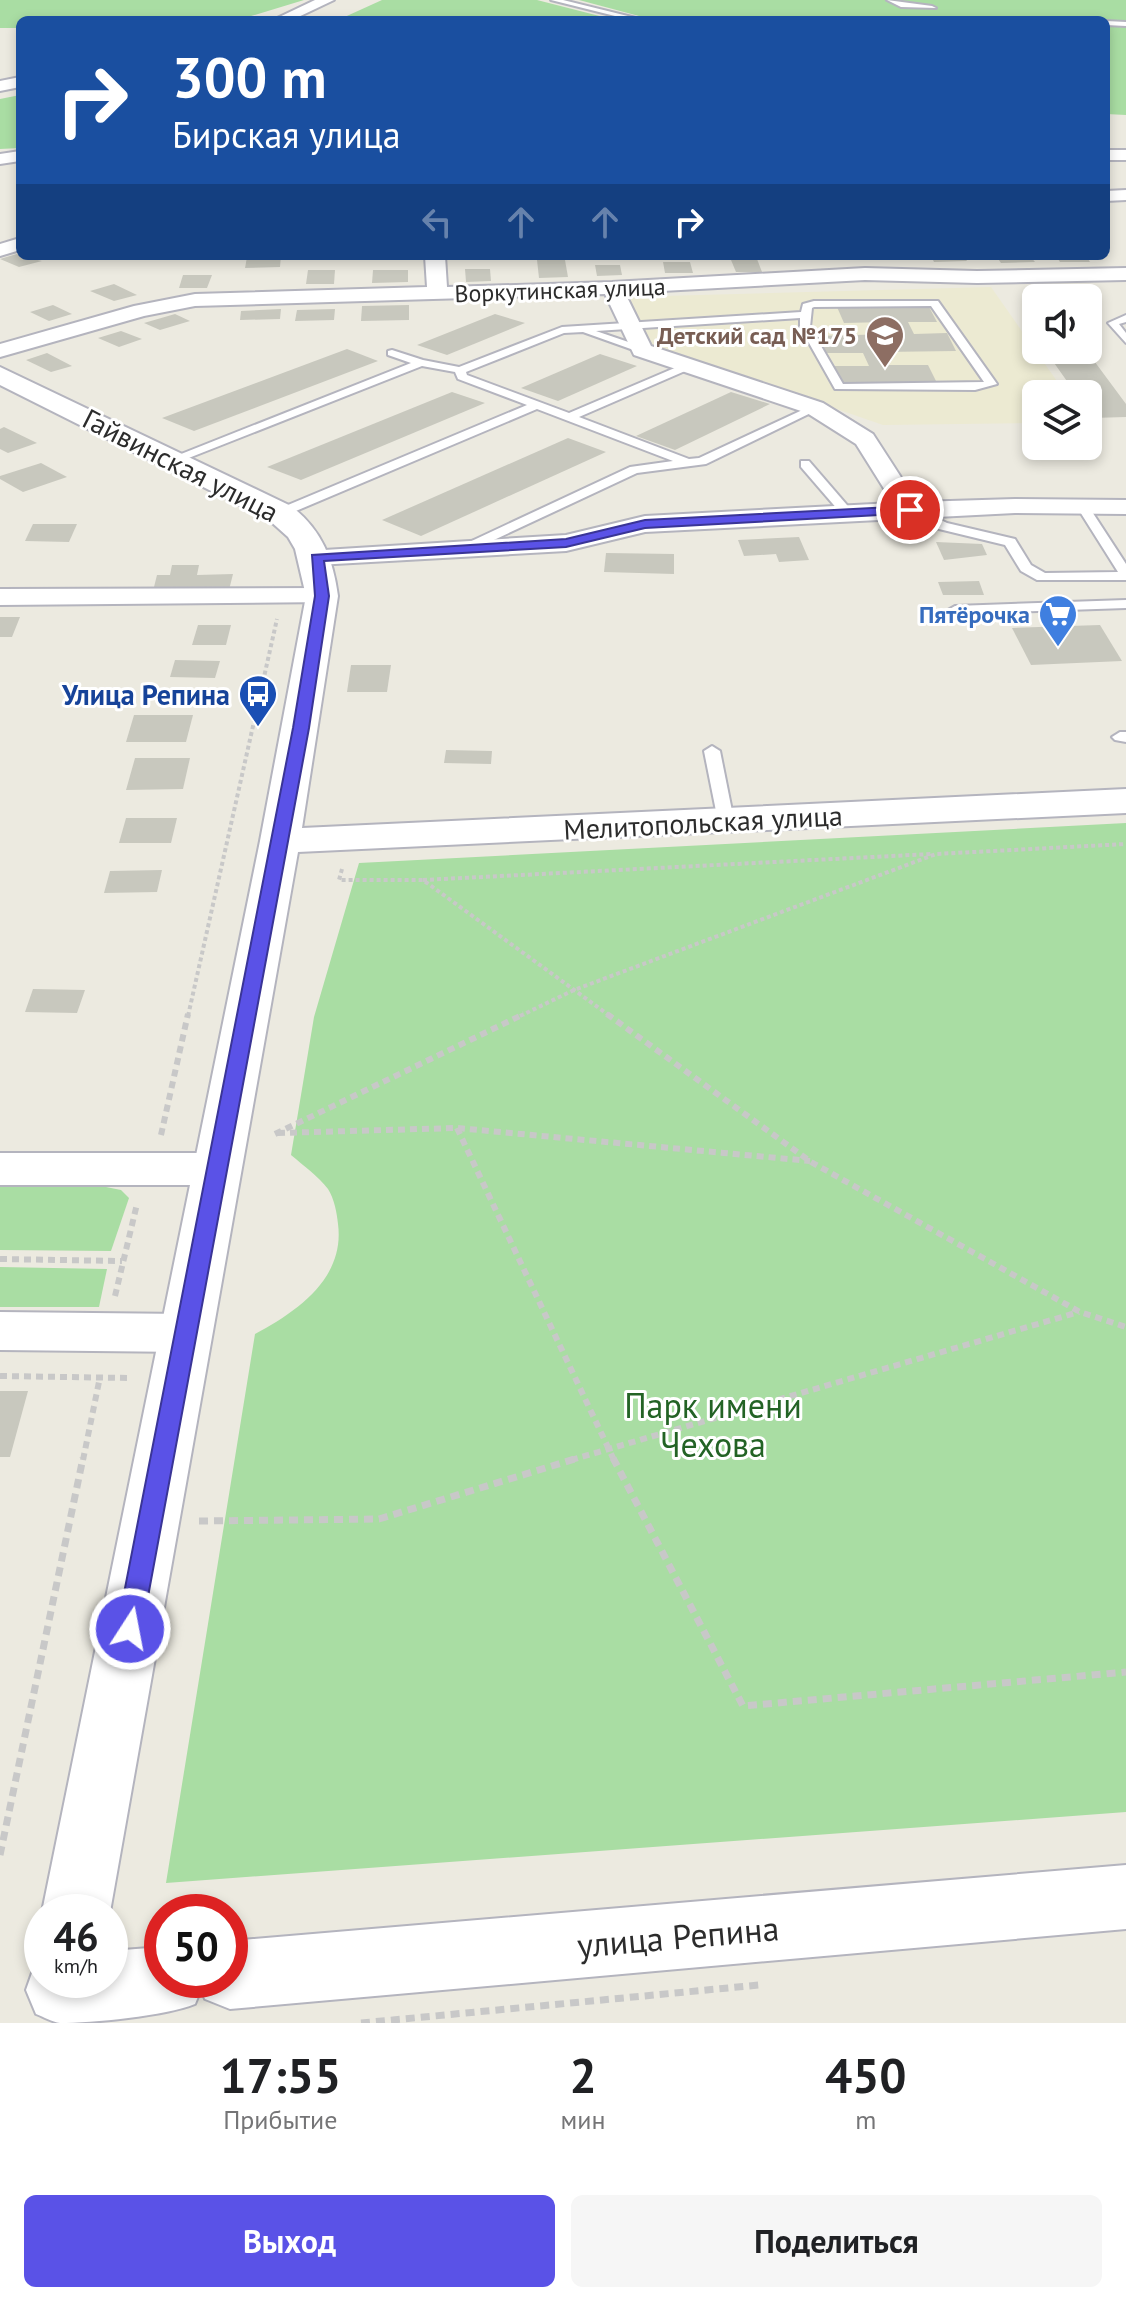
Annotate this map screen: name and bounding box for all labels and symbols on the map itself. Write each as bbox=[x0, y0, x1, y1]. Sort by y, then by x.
street label: Воркутинская улица bbox=[454, 271, 666, 309]
school or university icon: Детский сад №175 bbox=[864, 314, 906, 369]
place label: Детский сад №175 bbox=[657, 320, 857, 351]
street label: Гайвинская улица bbox=[77, 400, 285, 530]
pin bbox=[876, 476, 944, 544]
supermarket icon: Пятёрочка bbox=[1037, 593, 1079, 648]
place label: Пятёрочка bbox=[919, 599, 1030, 630]
bus stop icon: Улица Репина bbox=[237, 673, 279, 728]
place label: Улица Репина bbox=[61, 676, 230, 713]
street label: Мелитопольская улица bbox=[563, 796, 843, 848]
park label: Парк имени Чехова bbox=[624, 1383, 802, 1466]
position arrow bbox=[88, 1587, 172, 1671]
speed limit sign: 50 bbox=[144, 1894, 248, 1998]
street label: улица Репина bbox=[575, 1905, 781, 1967]

